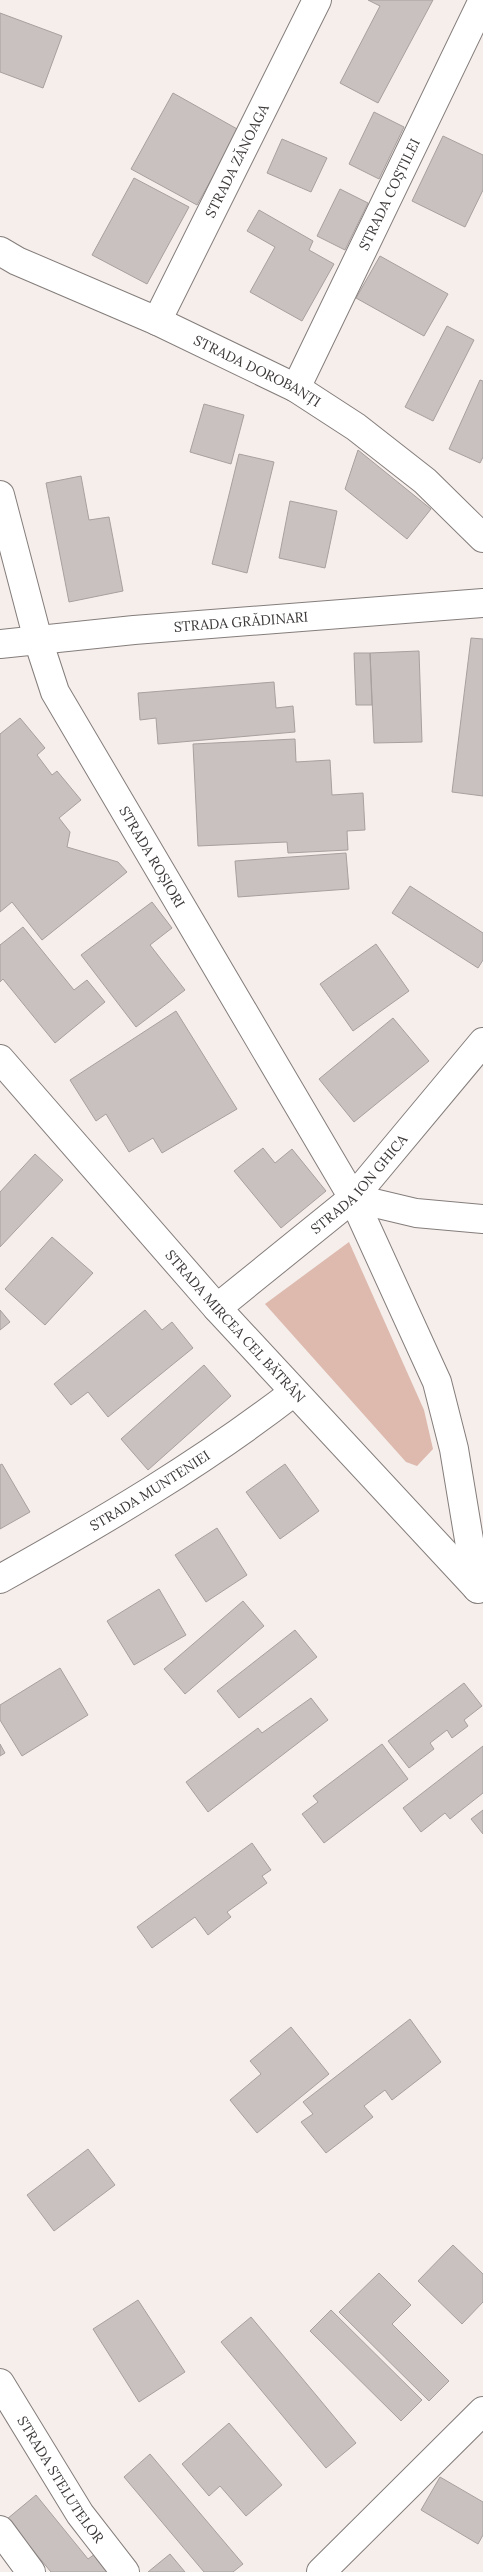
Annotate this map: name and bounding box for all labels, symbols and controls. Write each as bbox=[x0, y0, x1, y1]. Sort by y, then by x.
street label: STRADA ZĂNOAGA bbox=[201, 101, 273, 221]
street label: STRADA COȘTILEI bbox=[355, 136, 424, 253]
street label: STRADA DOROBANȚI bbox=[191, 331, 324, 411]
street label: STRADA GRĂDINARI bbox=[173, 608, 309, 636]
street label: STRADA ROȘIORI bbox=[115, 803, 189, 911]
street label: STRADA ION GHICA bbox=[307, 1130, 411, 1238]
street label: STRADA MIRCEA CEL BĂTRÂN bbox=[161, 1246, 309, 1407]
street label: STRADA MUNTENIEI bbox=[86, 1446, 213, 1535]
street label: STRADA STELUTELOR bbox=[13, 2413, 108, 2547]

